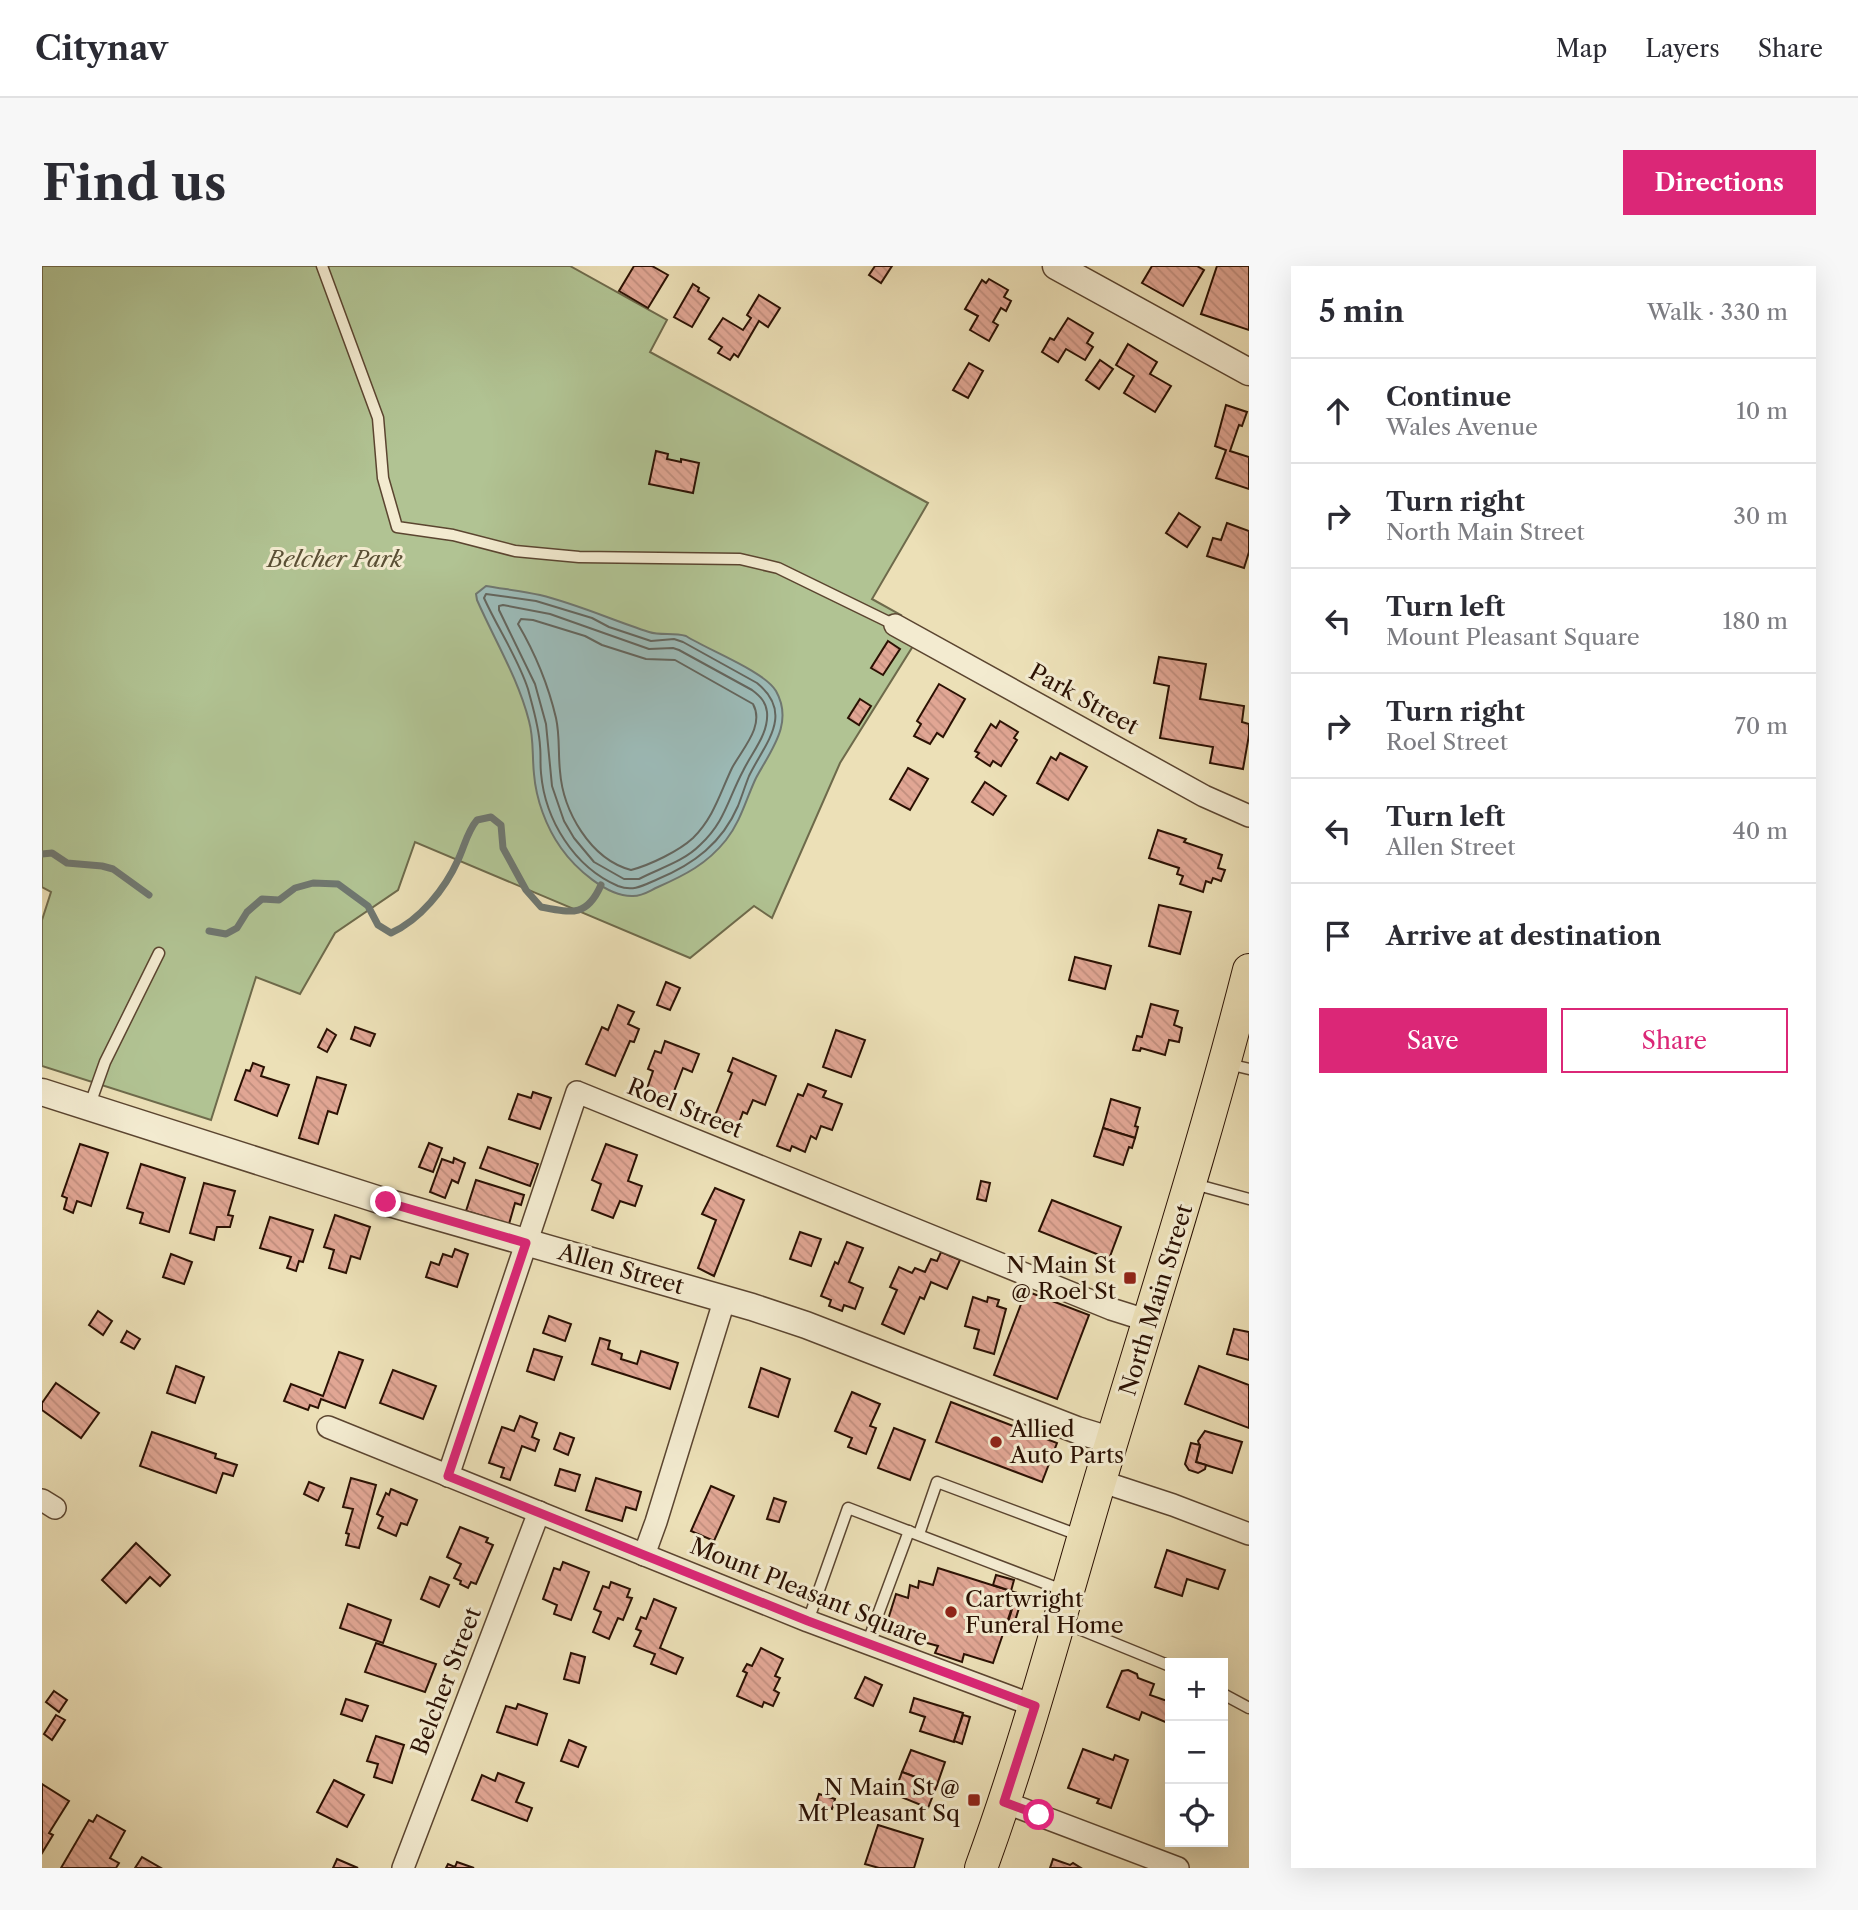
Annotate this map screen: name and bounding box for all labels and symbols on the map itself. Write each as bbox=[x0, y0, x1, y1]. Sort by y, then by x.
park label: Belcher Park bbox=[265, 545, 403, 573]
street label: Park Street bbox=[1024, 657, 1144, 741]
street label: Roel Street bbox=[623, 1072, 747, 1144]
route end bbox=[370, 1186, 401, 1217]
street label: North Main Street bbox=[1114, 1201, 1198, 1399]
street label: Allen Street bbox=[554, 1237, 687, 1300]
place label: N Main St @ Roel St bbox=[1006, 1251, 1116, 1305]
marker: N Main St @ Roel St bbox=[1122, 1270, 1138, 1286]
place label: Allied Auto Parts bbox=[1009, 1415, 1124, 1469]
marker: Allied Auto Parts bbox=[988, 1434, 1004, 1450]
street label: Mount Pleasant Square bbox=[686, 1532, 932, 1652]
place label: Cartwright Funeral Home bbox=[965, 1585, 1124, 1639]
street label: Belcher Street bbox=[405, 1603, 487, 1759]
marker: Cartwright Funeral Home bbox=[943, 1604, 959, 1620]
place label: N Main St @ Mt Pleasant Sq bbox=[797, 1773, 960, 1827]
marker: N Main St @ Mt Pleasant Sq bbox=[966, 1792, 982, 1808]
route start bbox=[1023, 1799, 1054, 1830]

